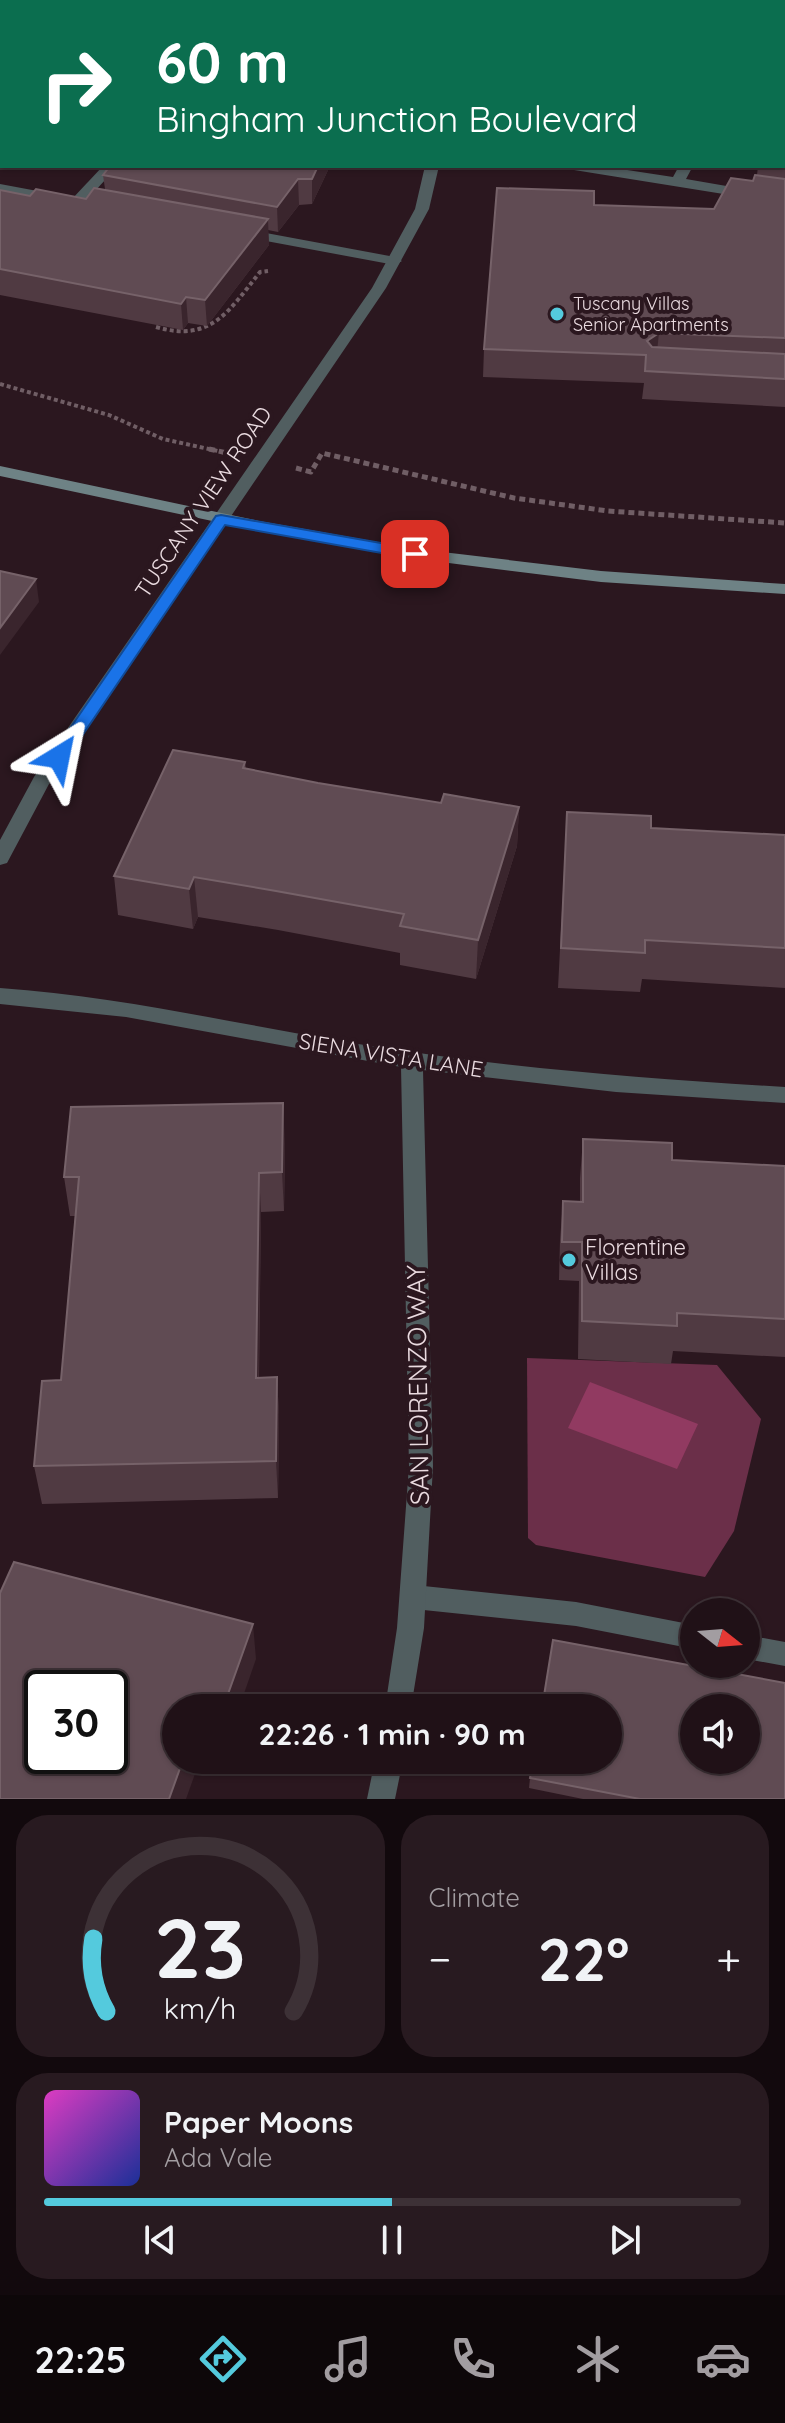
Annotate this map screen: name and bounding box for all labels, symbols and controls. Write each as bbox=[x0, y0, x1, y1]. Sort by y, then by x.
text: 60 m bbox=[156, 27, 289, 97]
icon: right bbox=[24, 32, 128, 136]
text: Bingham Junction Boulevard bbox=[156, 96, 638, 141]
place label: Tuscany Villas Senior Apartments bbox=[573, 292, 729, 336]
marker: Tuscany Villas Senior Apartments bbox=[548, 305, 566, 323]
street label: TUSCANY VIEW ROAD bbox=[128, 401, 278, 603]
pin bbox=[381, 520, 449, 588]
icon: arrive bbox=[393, 532, 437, 576]
position arrow bbox=[17, 715, 101, 799]
street label: SIENA VISTA LANE bbox=[297, 1027, 485, 1083]
place label: Florentine Villas bbox=[585, 1233, 686, 1286]
marker: Florentine Villas bbox=[560, 1251, 578, 1269]
street label: SAN LORENZO WAY bbox=[399, 1264, 436, 1506]
north arrow bbox=[680, 1598, 760, 1678]
map controls bbox=[680, 1598, 760, 1774]
speed limit sign: 30 bbox=[24, 1670, 128, 1774]
button: sound bbox=[680, 1694, 760, 1774]
text: 22:26 · 1 min · 90 m bbox=[258, 1715, 526, 1753]
text: Climate bbox=[429, 1881, 520, 1914]
text: 23 bbox=[154, 1895, 246, 1999]
text: 22° bbox=[538, 1921, 630, 1996]
text: − bbox=[429, 1931, 451, 1986]
text: + bbox=[716, 1931, 741, 1986]
text: km/h bbox=[164, 1990, 237, 2026]
text: Paper Moons bbox=[164, 2103, 353, 2141]
text: Ada Vale bbox=[164, 2141, 273, 2174]
icon: previous bbox=[138, 2218, 182, 2262]
icon: pause bbox=[370, 2218, 414, 2262]
icon: next bbox=[603, 2218, 647, 2262]
icon: directions bbox=[195, 2331, 251, 2387]
icon: music bbox=[320, 2331, 376, 2387]
icon: phone bbox=[445, 2331, 501, 2387]
icon: climate bbox=[570, 2331, 626, 2387]
icon: car bbox=[695, 2331, 751, 2387]
text: 22:25 bbox=[34, 2337, 126, 2382]

